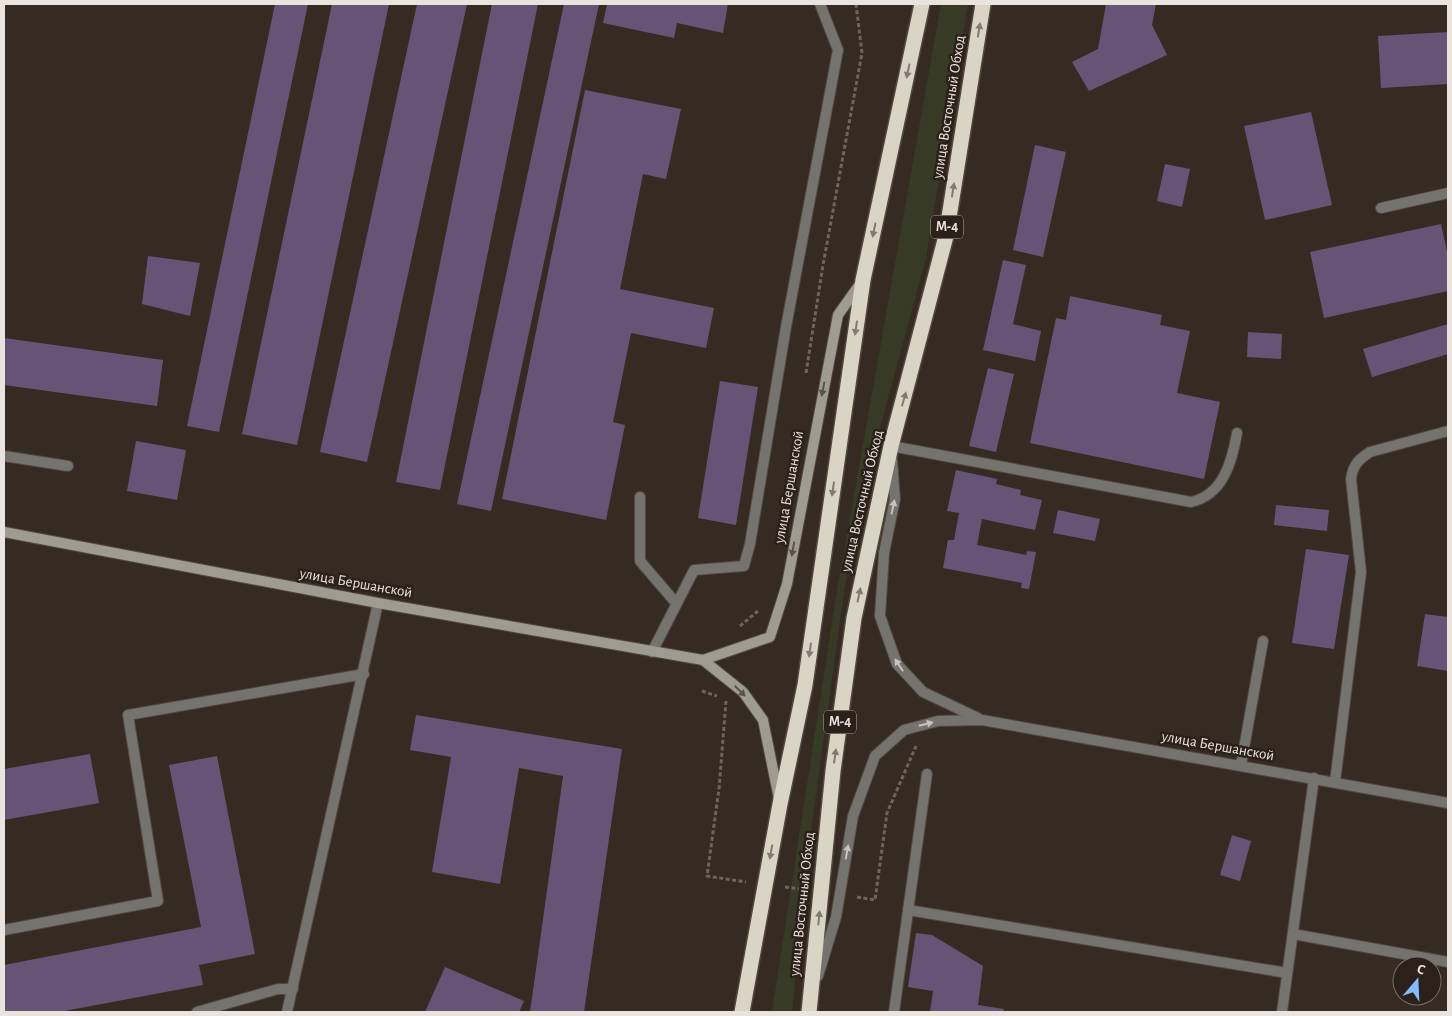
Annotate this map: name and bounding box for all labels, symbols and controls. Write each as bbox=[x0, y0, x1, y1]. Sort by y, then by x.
one-way arrow bbox=[975, 22, 983, 38]
street label: улица Восточный Обход bbox=[930, 34, 968, 181]
one-way arrow bbox=[904, 64, 912, 79]
one-way arrow bbox=[950, 182, 958, 198]
road number: М-4 bbox=[931, 216, 963, 238]
one-way arrow bbox=[870, 222, 878, 238]
one-way arrow bbox=[852, 320, 860, 336]
one-way arrow bbox=[819, 382, 827, 398]
one-way arrow bbox=[900, 392, 908, 407]
street label: улица Восточный Обход bbox=[838, 429, 886, 574]
street label: улица Бершанской bbox=[772, 430, 806, 545]
one-way arrow bbox=[829, 481, 837, 497]
one-way arrow bbox=[890, 499, 898, 515]
one-way arrow bbox=[789, 541, 797, 557]
street label: улица Бершанской bbox=[298, 566, 413, 600]
one-way arrow bbox=[855, 588, 863, 603]
one-way arrow bbox=[806, 642, 814, 658]
one-way arrow bbox=[895, 658, 904, 671]
one-way arrow bbox=[734, 685, 746, 697]
road number: М-4 bbox=[824, 710, 856, 734]
one-way arrow bbox=[919, 720, 934, 728]
street label: улица Бершанской bbox=[1160, 729, 1275, 763]
one-way arrow bbox=[832, 748, 840, 764]
street label: улица Восточный Обход bbox=[787, 831, 817, 978]
one-way arrow bbox=[767, 844, 775, 860]
one-way arrow bbox=[844, 844, 852, 860]
one-way arrow bbox=[815, 909, 823, 925]
north arrow bbox=[1392, 956, 1442, 1006]
text: С bbox=[1415, 962, 1427, 978]

